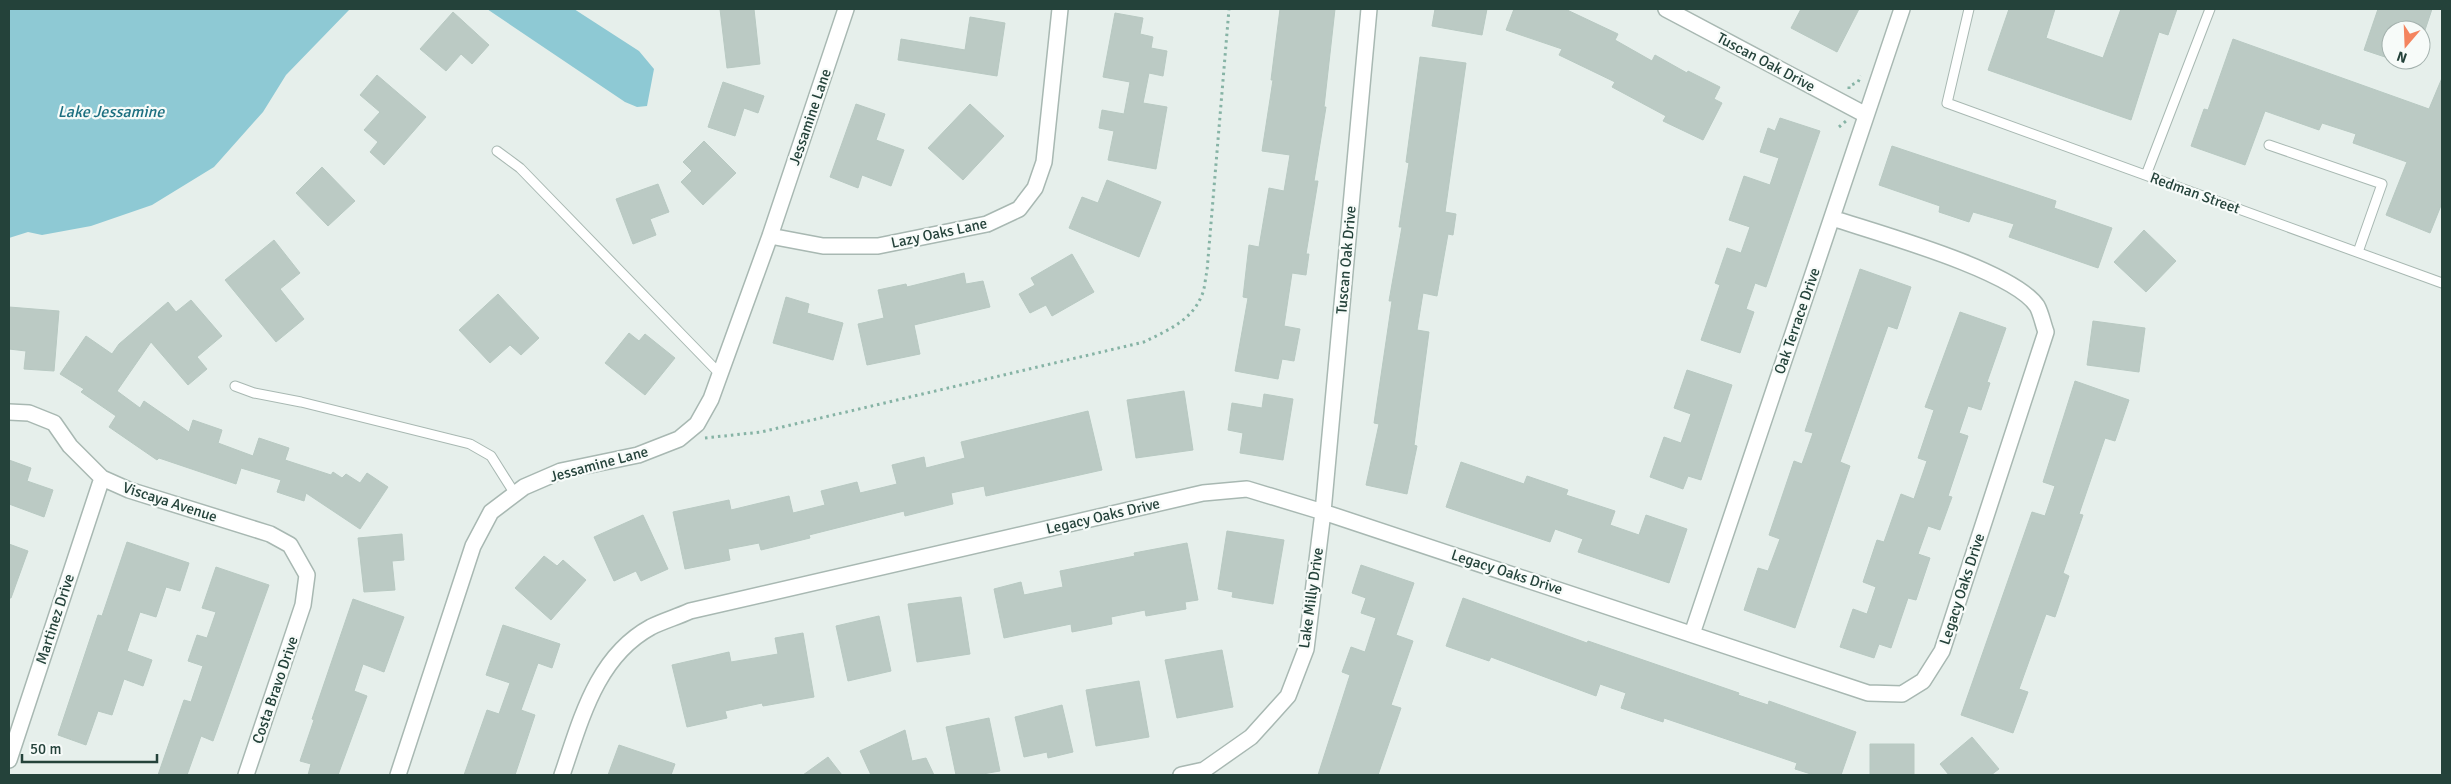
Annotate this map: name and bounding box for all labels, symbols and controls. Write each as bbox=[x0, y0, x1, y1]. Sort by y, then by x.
north arrow bbox=[2381, 20, 2431, 70]
street label: Tuscan Oak Drive bbox=[1714, 29, 1818, 95]
text: N bbox=[2395, 47, 2409, 66]
street label: Jessamine Lane bbox=[785, 66, 835, 168]
water label: Lake Jessamine bbox=[58, 102, 165, 122]
street label: Redman Street bbox=[2148, 168, 2242, 218]
street label: Tuscan Oak Drive bbox=[1332, 205, 1360, 315]
street label: Lazy Oaks Lane bbox=[889, 214, 989, 252]
street label: Oak Terrace Drive bbox=[1770, 265, 1824, 377]
street label: Jessamine Lane bbox=[548, 442, 650, 486]
street label: Viscaya Avenue bbox=[120, 478, 220, 526]
street label: Legacy Oaks Drive bbox=[1044, 494, 1162, 538]
street label: Legacy Oaks Drive bbox=[1936, 531, 1988, 647]
street label: Lake Milly Drive bbox=[1295, 546, 1327, 650]
street label: Legacy Oaks Drive bbox=[1449, 546, 1565, 598]
street label: Martinez Drive bbox=[32, 571, 78, 667]
street label: Costa Bravo Drive bbox=[248, 634, 302, 746]
scale bar bbox=[22, 732, 158, 764]
text: 50 m bbox=[30, 740, 61, 758]

